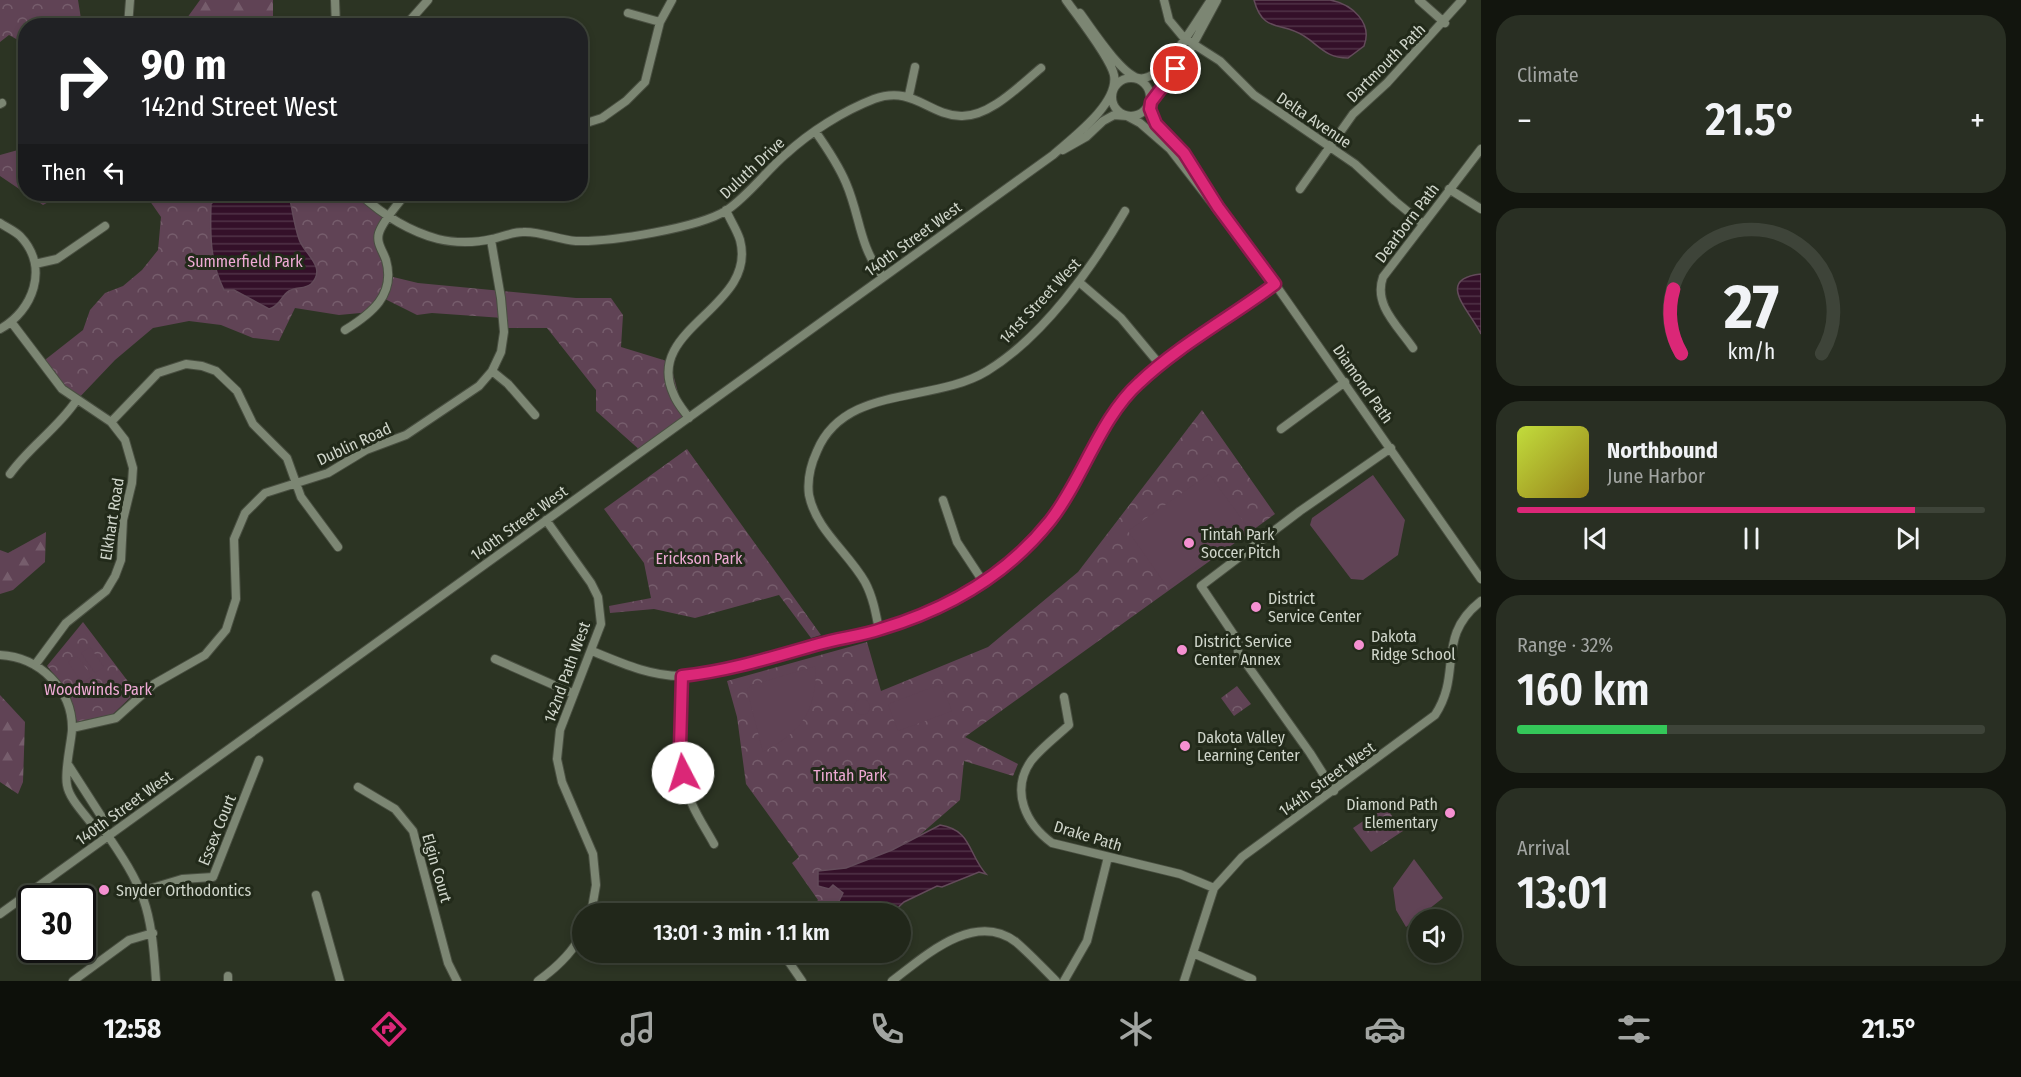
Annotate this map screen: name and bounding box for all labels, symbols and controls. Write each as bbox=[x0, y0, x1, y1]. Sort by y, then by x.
street label: Dartmouth Path bbox=[1343, 20, 1429, 106]
text: 90 m bbox=[141, 40, 226, 90]
icon: right bbox=[42, 42, 120, 120]
pin bbox=[1150, 43, 1201, 94]
icon: arrive bbox=[1159, 52, 1192, 85]
text: Climate bbox=[1517, 63, 1579, 87]
street label: Delta Avenue bbox=[1273, 88, 1355, 152]
text: 142nd Street West bbox=[141, 91, 338, 123]
text: 21.5° bbox=[1705, 93, 1797, 147]
text: − bbox=[1517, 101, 1532, 141]
text: + bbox=[1970, 101, 1985, 141]
street label: Duluth Drive bbox=[716, 133, 788, 203]
icon: left bbox=[98, 156, 131, 189]
text: Then bbox=[42, 159, 86, 186]
street label: Dearborn Path bbox=[1371, 180, 1443, 266]
street label: 140th Street West bbox=[861, 197, 966, 280]
park label: Summerfield Park bbox=[187, 252, 303, 271]
street label: 141st Street West bbox=[996, 254, 1085, 348]
text: 27 bbox=[1722, 270, 1779, 345]
text: km/h bbox=[1727, 340, 1775, 366]
street label: Diamond Path bbox=[1329, 341, 1397, 427]
street label: Dublin Road bbox=[314, 419, 394, 469]
text: Northbound bbox=[1607, 437, 1718, 464]
text: June Harbor bbox=[1607, 464, 1705, 488]
street label: Elkhart Road bbox=[96, 476, 128, 562]
street label: 140th Street West bbox=[467, 481, 572, 564]
icon: previous bbox=[1579, 522, 1612, 555]
icon: pause bbox=[1735, 522, 1768, 555]
icon: next bbox=[1891, 522, 1924, 555]
place label: Tintah Park Soccer Pitch bbox=[1201, 525, 1280, 562]
marker: Tintah Park Soccer Pitch bbox=[1182, 536, 1196, 550]
park label: Erickson Park bbox=[655, 549, 743, 568]
place label: District Service Center bbox=[1268, 589, 1362, 626]
marker: District Service Center bbox=[1249, 600, 1263, 614]
street label: 142nd Path West bbox=[540, 618, 594, 725]
place label: Dakota Ridge School bbox=[1371, 627, 1456, 664]
place label: District Service Center Annex bbox=[1194, 632, 1292, 669]
text: Range · 32% bbox=[1517, 633, 1613, 657]
marker: Dakota Ridge School bbox=[1352, 638, 1366, 652]
marker: District Service Center Annex bbox=[1175, 643, 1189, 657]
text: 160 km bbox=[1517, 663, 1650, 717]
park label: Woodwinds Park bbox=[44, 680, 152, 699]
place label: Dakota Valley Learning Center bbox=[1197, 728, 1300, 765]
street label: 144th Street West bbox=[1275, 737, 1379, 820]
marker: Dakota Valley Learning Center bbox=[1178, 739, 1192, 753]
position arrow bbox=[651, 741, 715, 805]
street label: 140th Street West bbox=[72, 766, 177, 849]
park label: Tintah Park bbox=[813, 766, 887, 785]
street label: Essex Court bbox=[194, 791, 240, 868]
place label: Diamond Path Elementary bbox=[1346, 795, 1439, 832]
marker: Diamond Path Elementary bbox=[1443, 806, 1457, 820]
street label: Drake Path bbox=[1052, 817, 1124, 855]
street label: Elgin Court bbox=[418, 831, 456, 905]
text: Arrival bbox=[1517, 836, 1570, 860]
text: 13:01 bbox=[1517, 866, 1609, 920]
place label: Snyder Orthodontics bbox=[116, 881, 251, 900]
marker: Snyder Orthodontics bbox=[97, 883, 111, 897]
speed limit sign: 30 bbox=[18, 885, 96, 963]
map controls bbox=[1408, 909, 1462, 963]
button: sound bbox=[1408, 909, 1462, 963]
text: 13:01 · 3 min · 1.1 km bbox=[653, 919, 830, 946]
icon: directions bbox=[368, 1008, 410, 1050]
icon: music bbox=[617, 1008, 659, 1050]
icon: phone bbox=[866, 1008, 908, 1050]
icon: climate bbox=[1115, 1008, 1157, 1050]
icon: car bbox=[1364, 1008, 1406, 1050]
icon: filters bbox=[1613, 1008, 1655, 1050]
text: 12:58 bbox=[103, 1013, 161, 1045]
text: 21.5° bbox=[1862, 1013, 1917, 1045]

